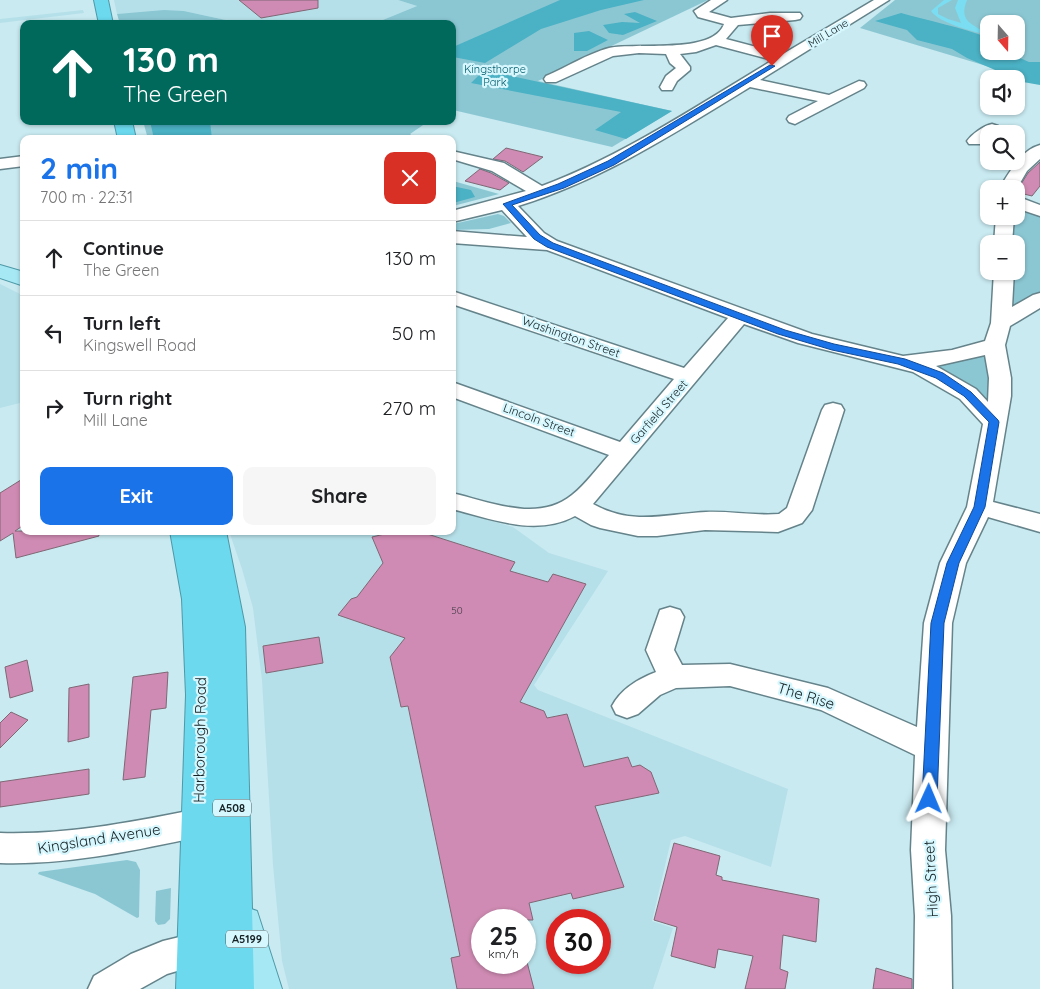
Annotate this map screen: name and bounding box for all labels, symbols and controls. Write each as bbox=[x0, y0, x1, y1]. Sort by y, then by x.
pin bbox=[751, 15, 793, 66]
north arrow bbox=[980, 15, 1025, 60]
map controls bbox=[980, 15, 1025, 280]
street label: Mill Lane bbox=[805, 16, 851, 50]
icon: arrive bbox=[758, 22, 786, 50]
text: 130 m bbox=[123, 37, 219, 81]
icon: ahead bbox=[40, 40, 105, 105]
park label: Kingsthorpe Park bbox=[464, 62, 526, 89]
button: sound bbox=[980, 70, 1025, 115]
text: The Green bbox=[123, 80, 228, 108]
button: search bbox=[980, 125, 1025, 170]
text: 2 min bbox=[40, 149, 118, 187]
button: close bbox=[384, 152, 436, 204]
button: + bbox=[980, 180, 1025, 225]
text: 700 m · 22:31 bbox=[40, 187, 133, 207]
button: − bbox=[980, 235, 1025, 280]
text: Continue bbox=[83, 236, 164, 260]
icon: ahead bbox=[40, 244, 68, 272]
text: 130 m bbox=[385, 246, 436, 270]
text: The Green bbox=[83, 260, 159, 280]
text: Turn left bbox=[83, 311, 161, 335]
street label: Washington Street bbox=[520, 313, 622, 360]
icon: left bbox=[40, 319, 68, 347]
text: 50 m bbox=[392, 321, 436, 345]
text: Kingswell Road bbox=[83, 335, 196, 355]
street label: Garfield Street bbox=[627, 377, 691, 447]
text: Turn right bbox=[83, 386, 172, 410]
icon: right bbox=[40, 394, 68, 422]
text: 270 m bbox=[382, 396, 436, 420]
street label: Lincoln Street bbox=[501, 400, 577, 439]
text: Mill Lane bbox=[83, 410, 148, 430]
button: Exit bbox=[40, 467, 233, 525]
button: Share bbox=[243, 467, 436, 525]
house number: 50 bbox=[451, 604, 463, 617]
street label: Harborough Road bbox=[189, 677, 210, 803]
street label: The Rise bbox=[775, 678, 837, 713]
position arrow bbox=[902, 772, 954, 824]
road number: A508 bbox=[213, 800, 251, 816]
street label: Kingsland Avenue bbox=[36, 819, 162, 858]
street label: High Street bbox=[919, 840, 942, 918]
speed limit sign: 30 bbox=[546, 909, 611, 974]
text: 25 bbox=[489, 920, 518, 951]
road number: A5199 bbox=[226, 931, 268, 948]
text: km/h bbox=[488, 946, 519, 961]

